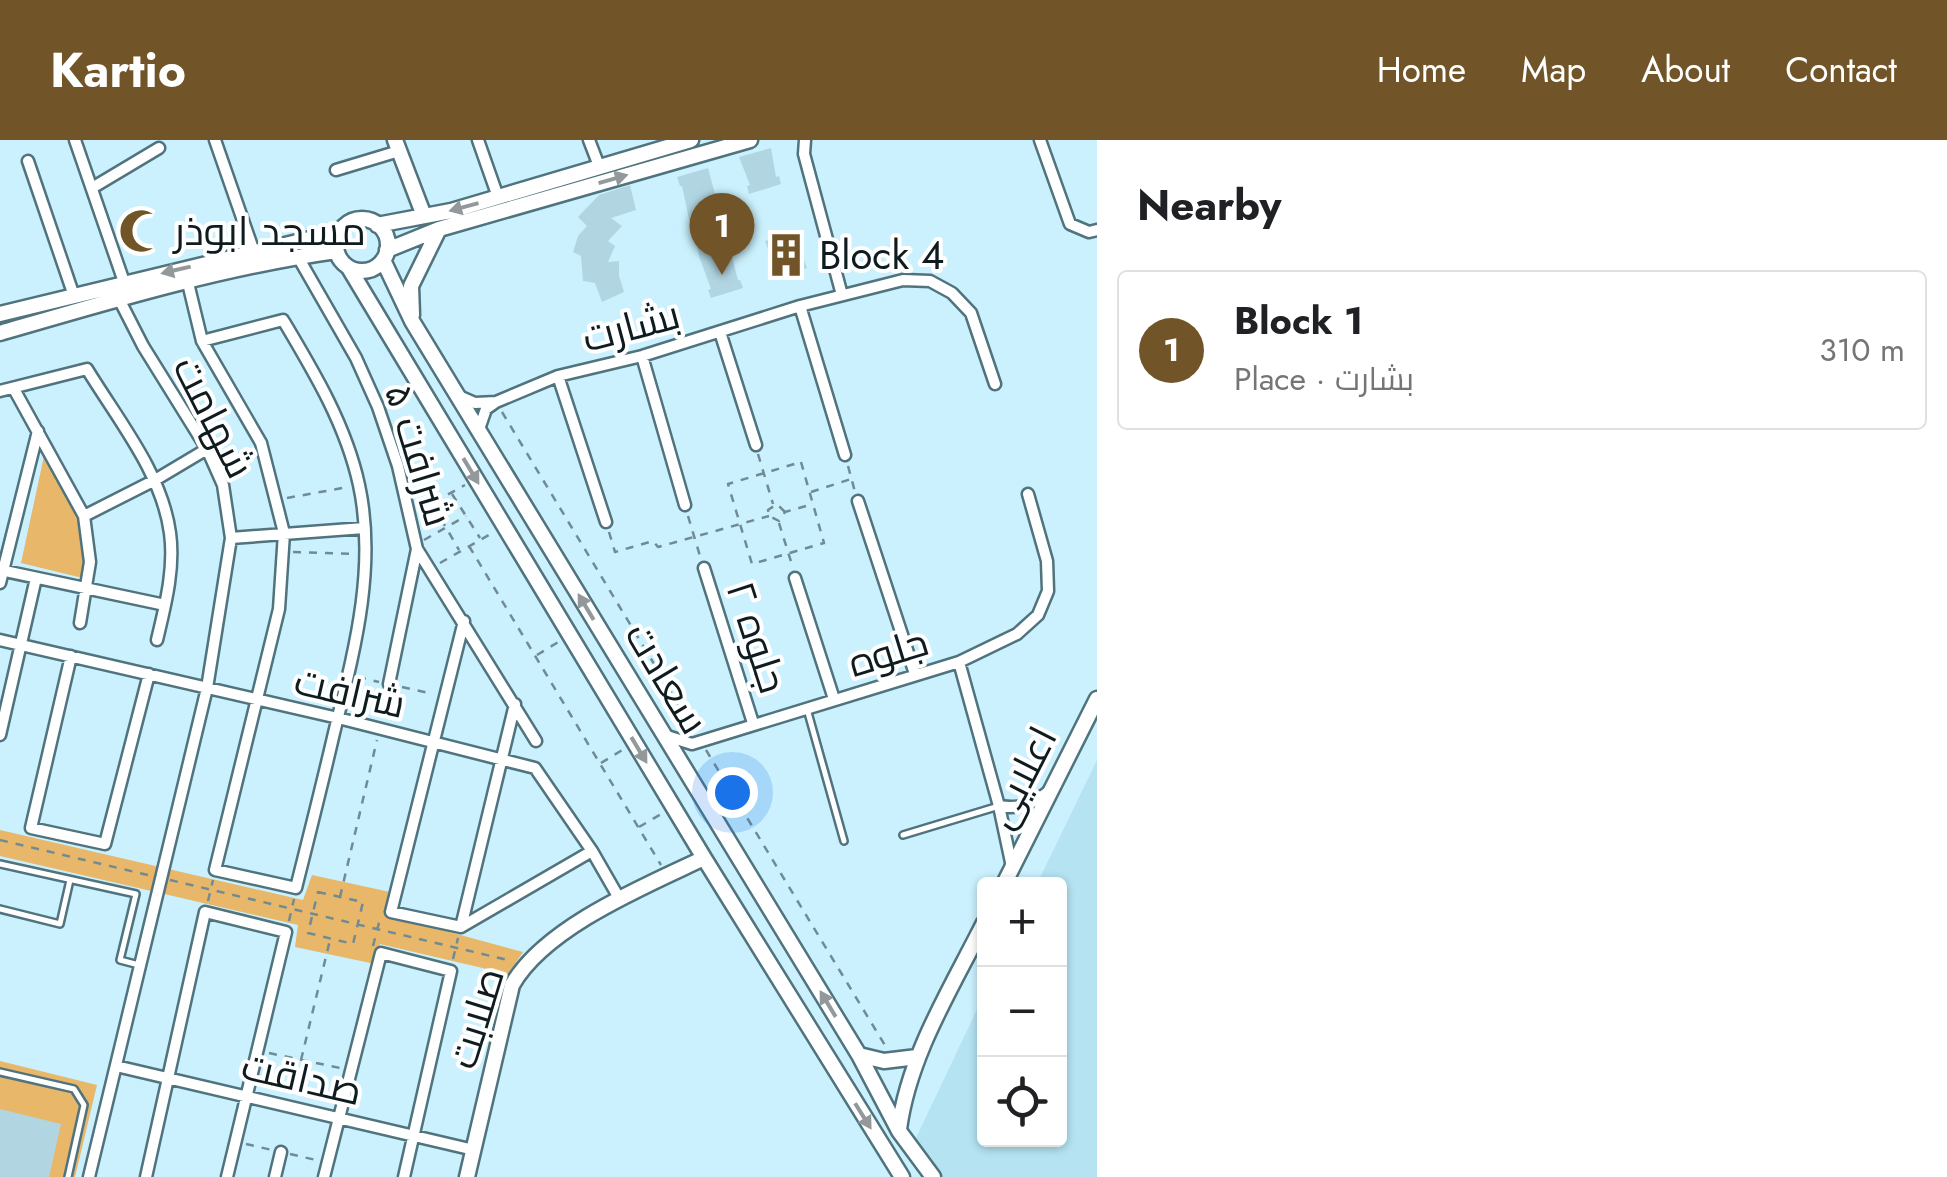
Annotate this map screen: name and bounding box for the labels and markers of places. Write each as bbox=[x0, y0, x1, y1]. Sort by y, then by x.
pin: 1 bbox=[690, 192, 754, 275]
place label: مسجد ابوذر bbox=[172, 202, 366, 260]
mosque icon: مسجد ابوذر bbox=[117, 207, 165, 255]
place label: Block 4 bbox=[819, 226, 944, 284]
building icon: Block 4 bbox=[762, 231, 810, 279]

